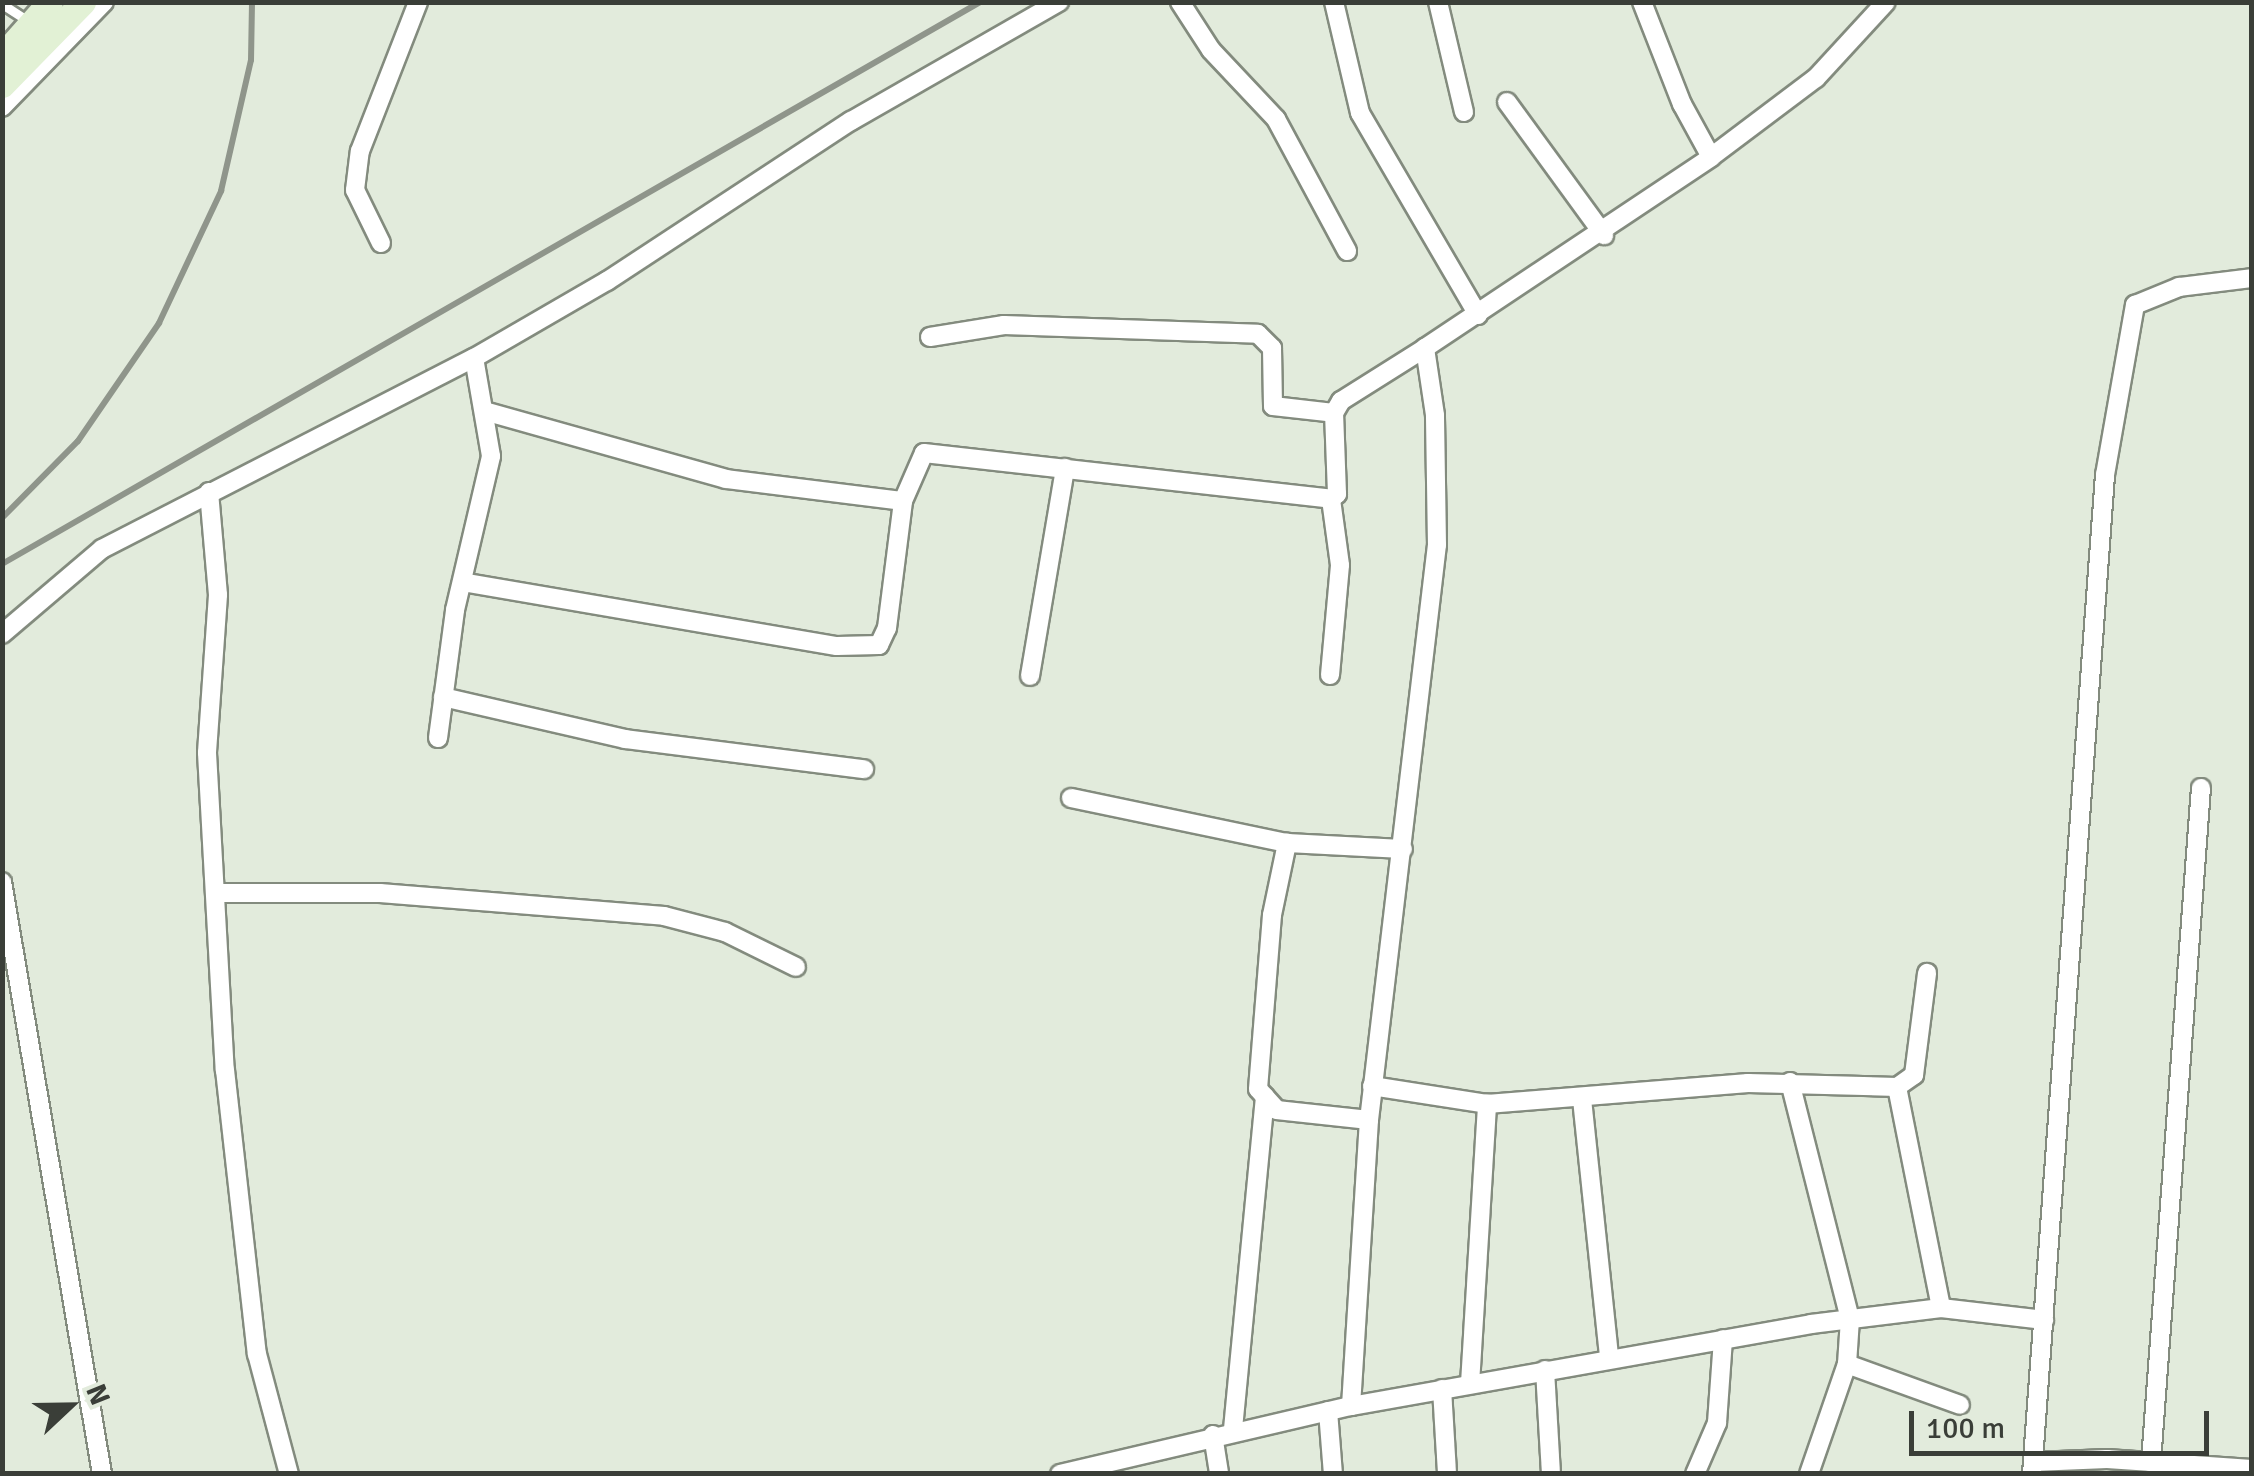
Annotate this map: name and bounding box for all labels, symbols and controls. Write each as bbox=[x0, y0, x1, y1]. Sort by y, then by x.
north arrow bbox=[20, 1356, 120, 1456]
text: N bbox=[78, 1379, 117, 1410]
scale bar bbox=[1914, 1391, 2214, 1453]
text: 100 m bbox=[1926, 1410, 2005, 1447]

